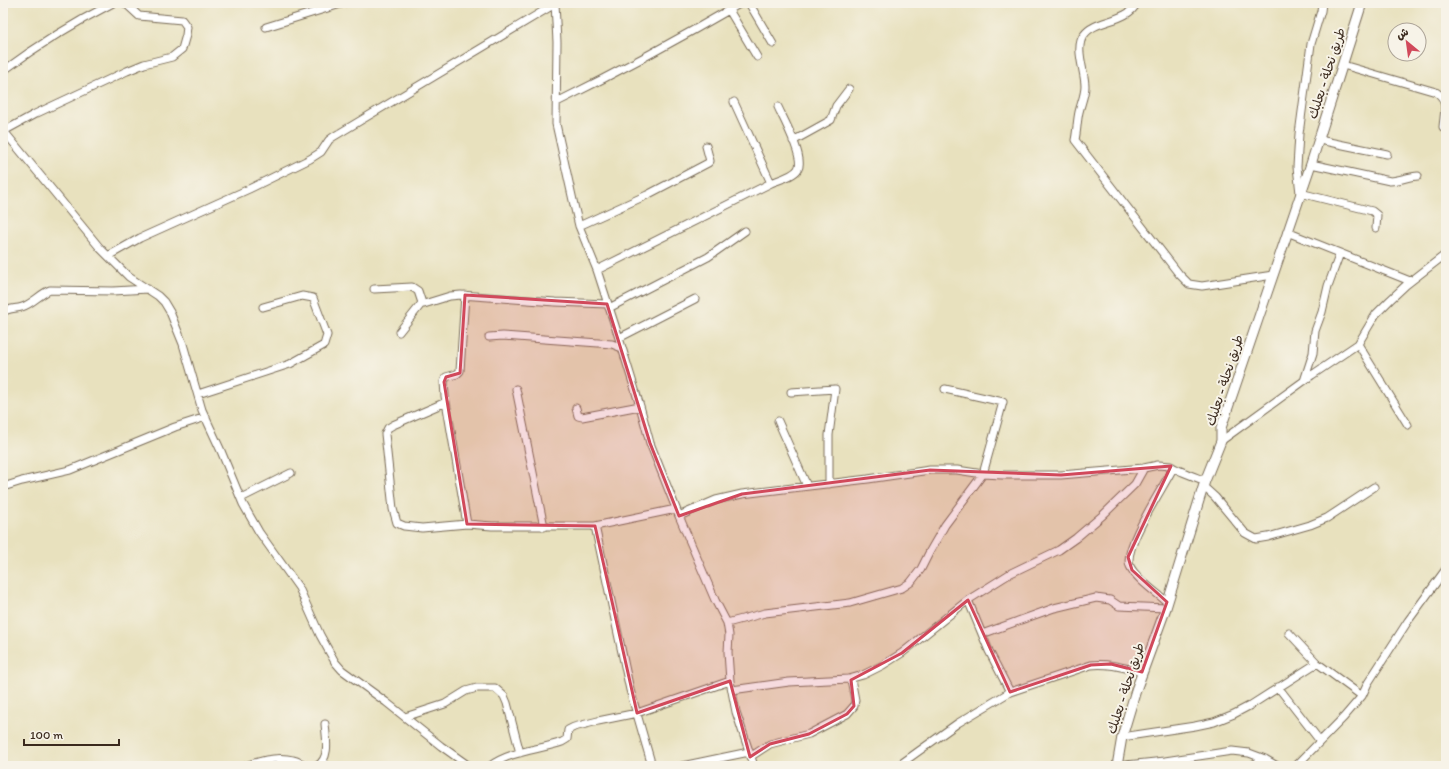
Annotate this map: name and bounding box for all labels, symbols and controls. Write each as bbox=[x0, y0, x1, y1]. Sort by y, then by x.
north arrow bbox=[1387, 22, 1427, 62]
text: ش bbox=[1394, 25, 1411, 42]
street label: طريق نحلة - بعلبك bbox=[1305, 26, 1349, 121]
street label: طريق نحلة - بعلبك bbox=[1203, 333, 1247, 428]
street label: طريق نحلة - بعلبك bbox=[1104, 641, 1148, 736]
scale bar bbox=[24, 721, 119, 747]
text: 100 m bbox=[30, 728, 63, 742]

